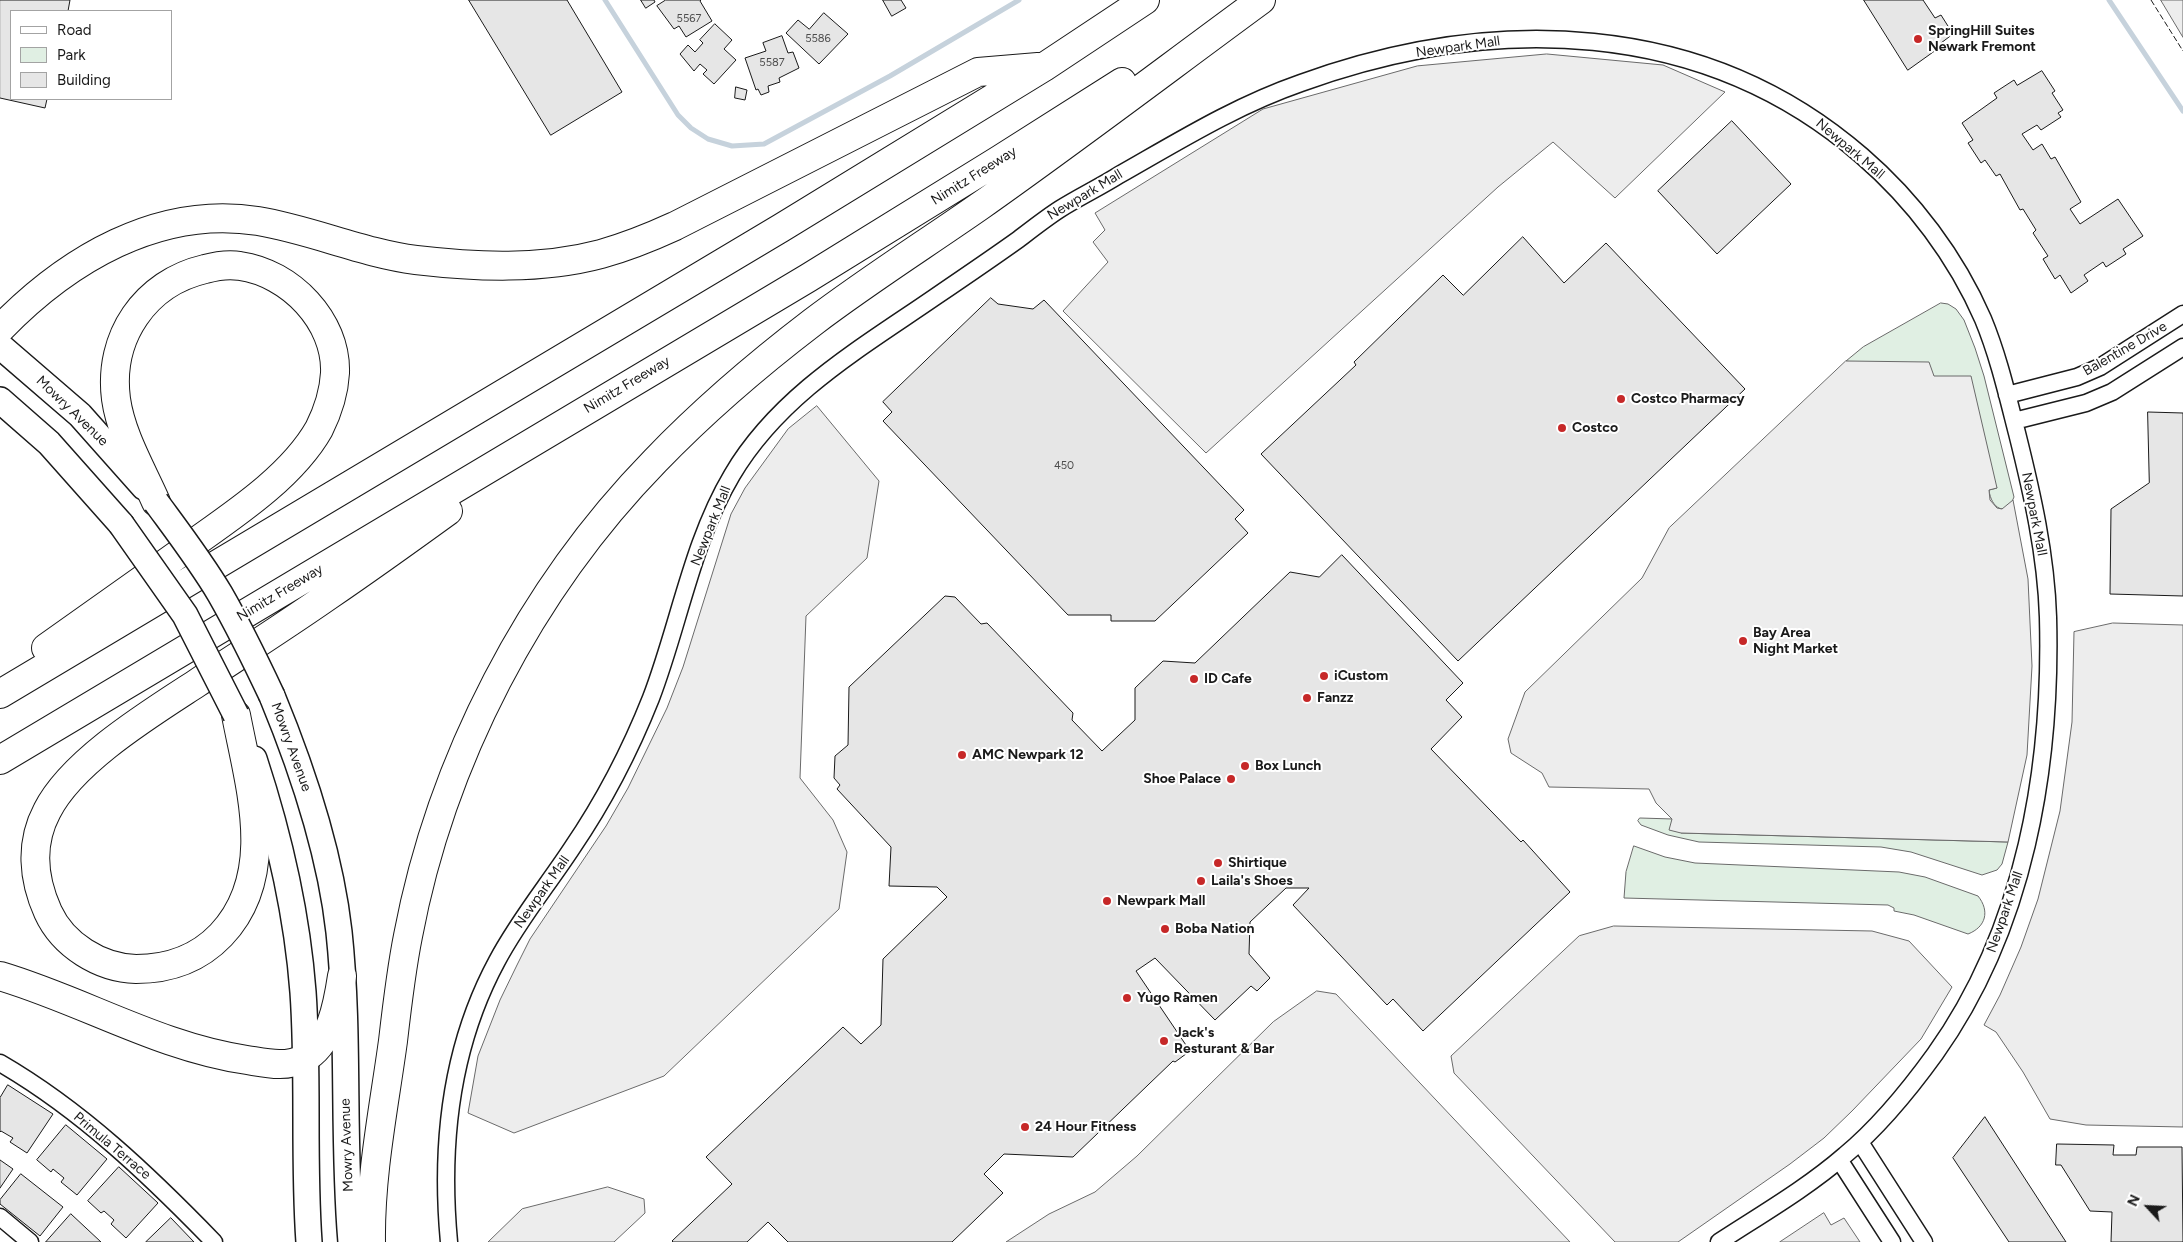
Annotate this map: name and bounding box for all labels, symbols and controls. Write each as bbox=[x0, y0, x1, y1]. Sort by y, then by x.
legend bbox=[10, 10, 172, 100]
house number: 5567 bbox=[677, 12, 701, 26]
text: Road bbox=[57, 21, 92, 39]
place label: SpringHill Suites Newark Fremont bbox=[1928, 23, 2036, 56]
house number: 5586 bbox=[805, 32, 831, 46]
street label: Newpark Mall bbox=[1415, 33, 1501, 61]
marker: SpringHill Suites Newark Fremont bbox=[1912, 33, 1924, 45]
text: Park bbox=[57, 46, 86, 64]
house number: 5587 bbox=[759, 56, 785, 70]
text: Building bbox=[57, 71, 111, 89]
street label: Newpark Mall bbox=[1812, 115, 1888, 183]
street label: Nimitz Freeway bbox=[928, 143, 1020, 209]
street label: Newpark Mall bbox=[1044, 166, 1126, 224]
street label: Balentine Drive bbox=[2080, 318, 2170, 380]
street label: Nimitz Freeway bbox=[581, 353, 673, 417]
street label: Mowry Avenue bbox=[32, 372, 112, 450]
place label: Costco Pharmacy bbox=[1631, 391, 1745, 407]
marker: Costco Pharmacy bbox=[1615, 393, 1627, 405]
place label: Costco bbox=[1572, 420, 1618, 436]
marker: Costco bbox=[1556, 422, 1568, 434]
house number: 450 bbox=[1054, 459, 1074, 473]
street label: Newpark Mall bbox=[2018, 471, 2050, 557]
street label: Newpark Mall bbox=[687, 484, 735, 568]
street label: Nimitz Freeway bbox=[234, 561, 326, 625]
place label: Bay Area Night Market bbox=[1753, 625, 1838, 658]
marker: Bay Area Night Market bbox=[1737, 635, 1749, 647]
place label: iCustom bbox=[1334, 668, 1388, 684]
marker: iCustom bbox=[1318, 670, 1330, 682]
place label: ID Cafe bbox=[1204, 671, 1252, 687]
marker: ID Cafe bbox=[1188, 673, 1200, 685]
place label: Fanzz bbox=[1317, 690, 1353, 706]
marker: Fanzz bbox=[1301, 692, 1313, 704]
street label: Mowry Avenue bbox=[267, 700, 315, 794]
place label: AMC Newpark 12 bbox=[972, 747, 1083, 763]
marker: AMC Newpark 12 bbox=[956, 749, 968, 761]
place label: Box Lunch bbox=[1255, 758, 1321, 774]
marker: Box Lunch bbox=[1239, 760, 1251, 772]
place label: Shoe Palace bbox=[1143, 771, 1221, 787]
marker: Shoe Palace bbox=[1225, 773, 1237, 785]
street label: Newpark Mall bbox=[511, 852, 573, 932]
place label: Shirtique bbox=[1228, 855, 1287, 871]
marker: Shirtique bbox=[1212, 857, 1224, 869]
street label: Newpark Mall bbox=[1983, 869, 2027, 955]
place label: Laila's Shoes bbox=[1211, 873, 1293, 889]
marker: Laila's Shoes bbox=[1195, 875, 1207, 887]
place label: Newpark Mall bbox=[1117, 893, 1205, 909]
marker: Newpark Mall bbox=[1101, 895, 1113, 907]
place label: Boba Nation bbox=[1175, 921, 1255, 937]
marker: Boba Nation bbox=[1159, 923, 1171, 935]
place label: Yugo Ramen bbox=[1137, 990, 1218, 1006]
marker: Yugo Ramen bbox=[1121, 992, 1133, 1004]
place label: Jack's Resturant & Bar bbox=[1174, 1025, 1274, 1058]
marker: Jack's Resturant & Bar bbox=[1158, 1035, 1170, 1047]
street label: Mowry Avenue bbox=[337, 1098, 357, 1192]
street label: Primula Terrace bbox=[70, 1109, 154, 1183]
place label: 24 Hour Fitness bbox=[1035, 1119, 1136, 1135]
marker: 24 Hour Fitness bbox=[1019, 1121, 1031, 1133]
north arrow bbox=[2123, 1182, 2173, 1232]
text: N bbox=[2124, 1192, 2144, 1209]

